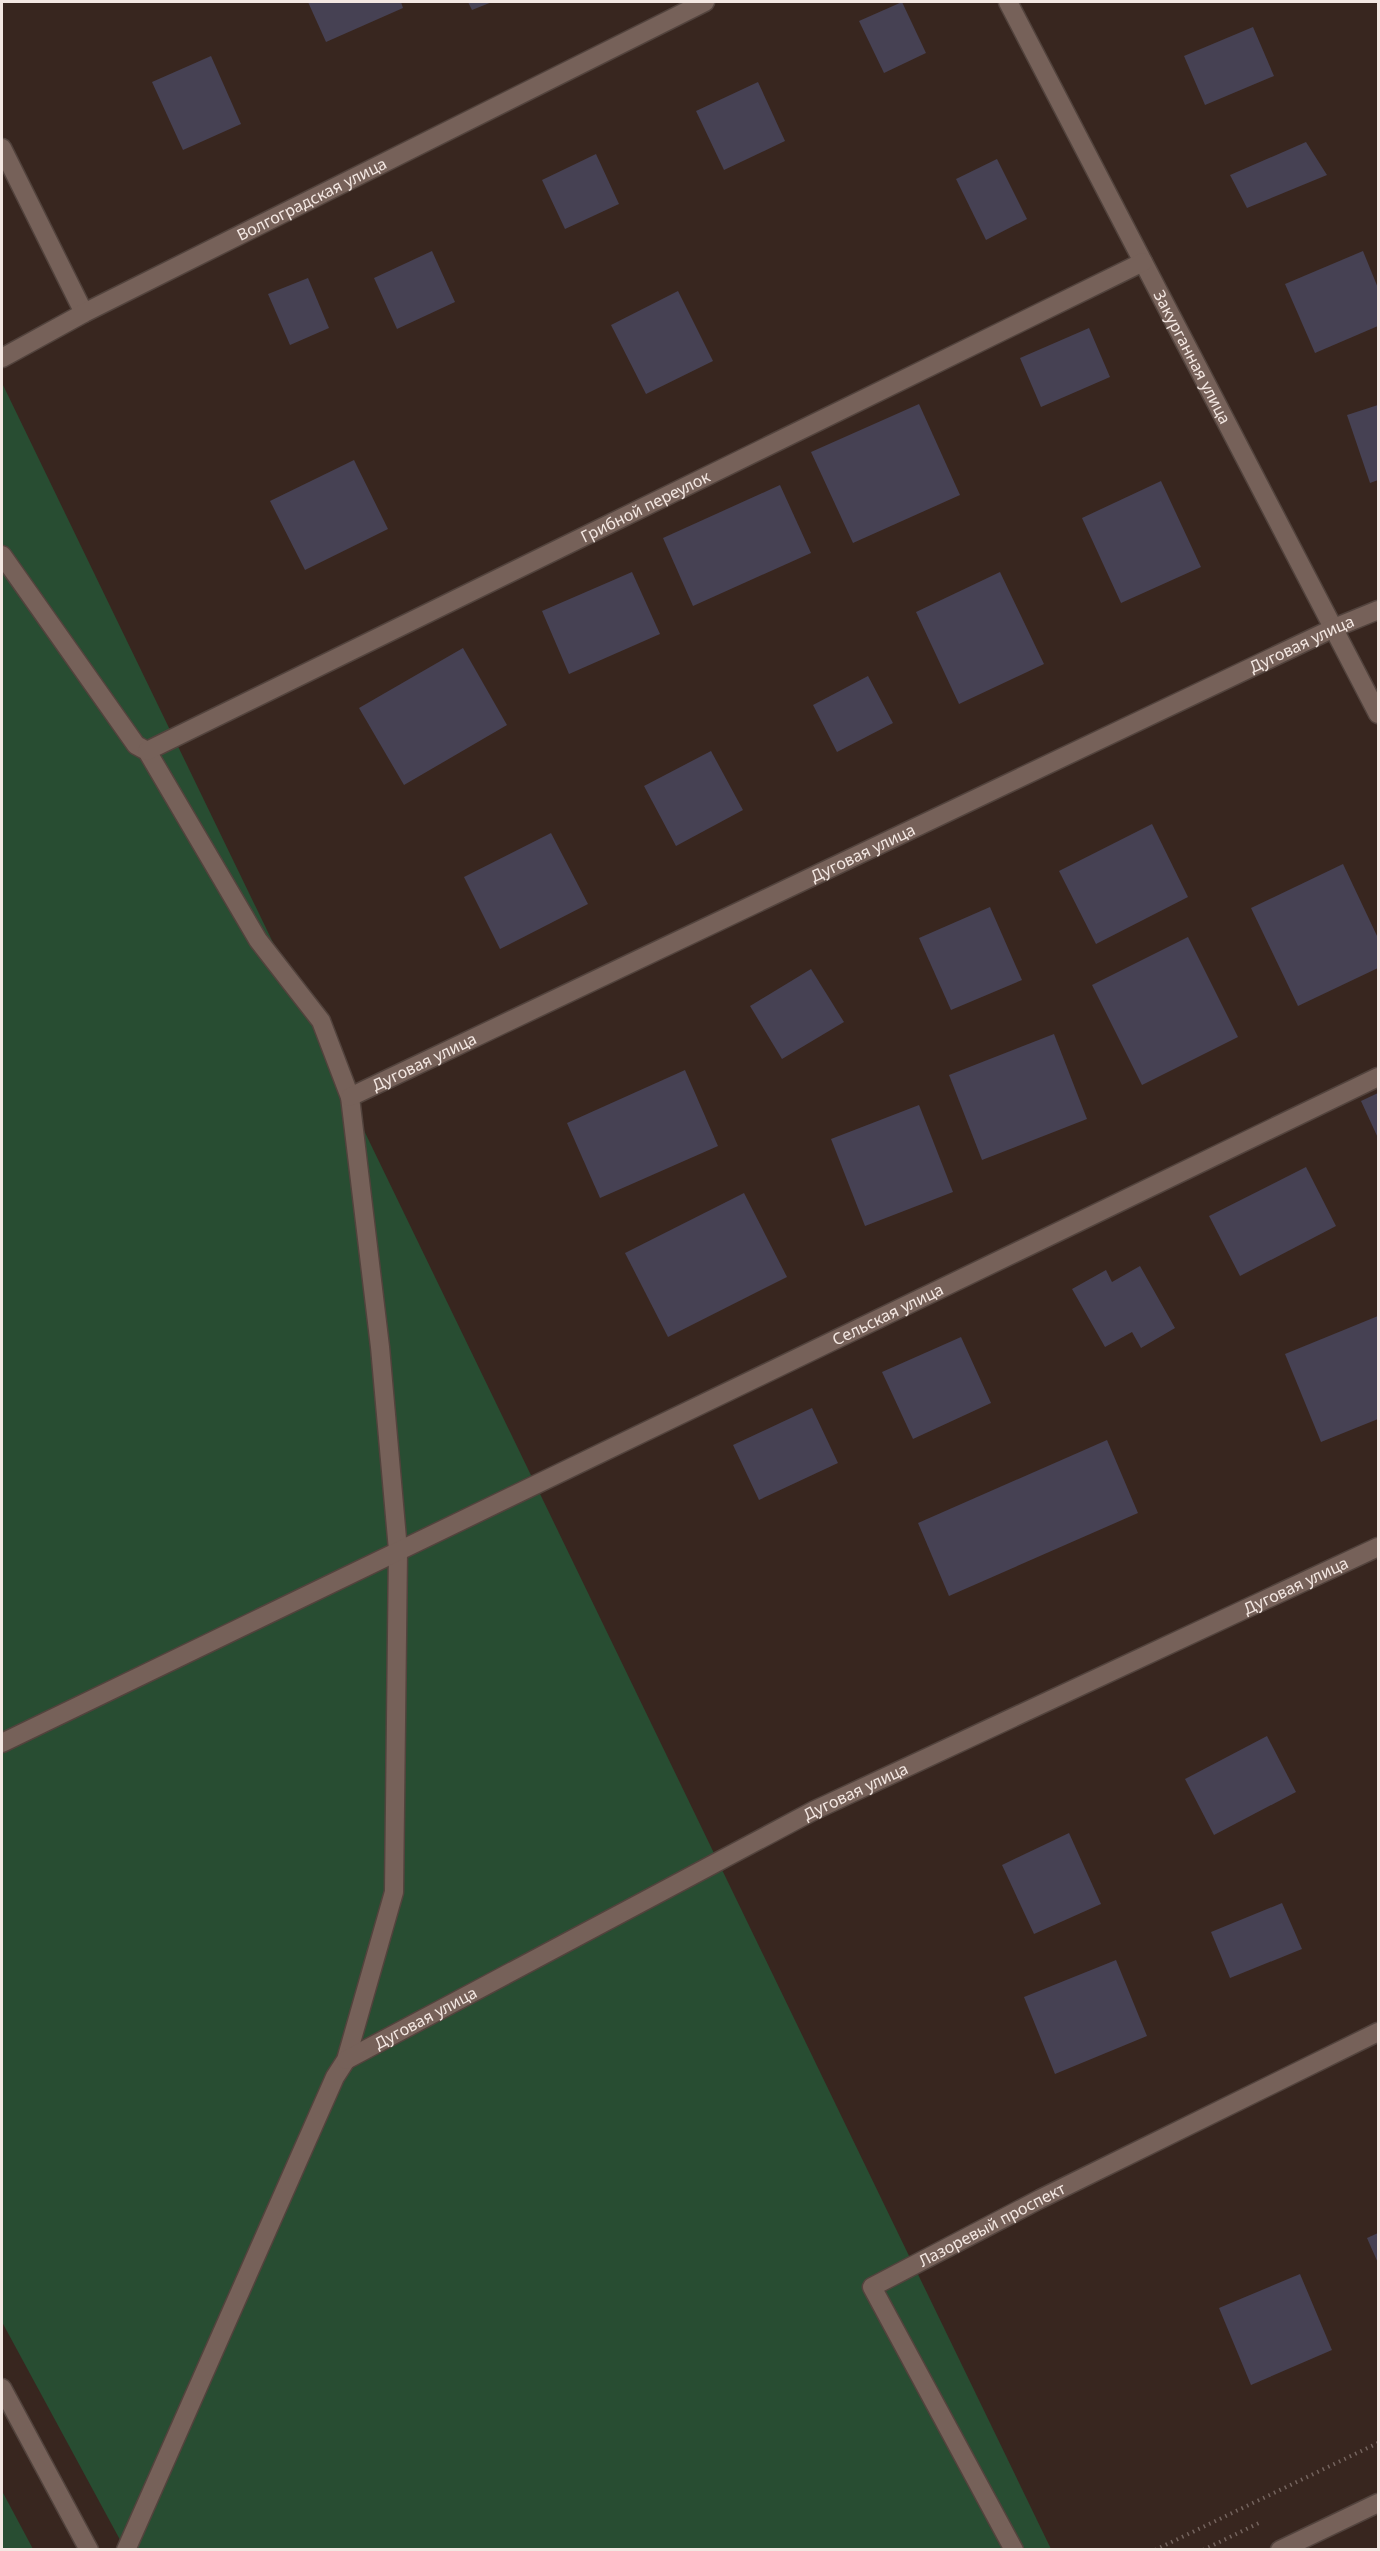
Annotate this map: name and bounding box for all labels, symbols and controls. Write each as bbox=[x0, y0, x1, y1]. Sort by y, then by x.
street label: Волгоградская улица bbox=[233, 152, 390, 246]
street label: Закурганная улица bbox=[1149, 286, 1236, 428]
street label: Грибной переулок bbox=[577, 465, 714, 548]
street label: Дуговая улица bbox=[1246, 610, 1357, 678]
street label: Дуговая улица bbox=[807, 818, 919, 887]
street label: Дуговая улица bbox=[368, 1027, 480, 1096]
street label: Сельская улица bbox=[828, 1278, 947, 1351]
street label: Дуговая улица bbox=[1240, 1551, 1352, 1619]
street label: Дуговая улица bbox=[799, 1757, 911, 1825]
street label: Дуговая улица bbox=[370, 1981, 481, 2054]
street label: Лазоревый проспект bbox=[915, 2177, 1069, 2272]

